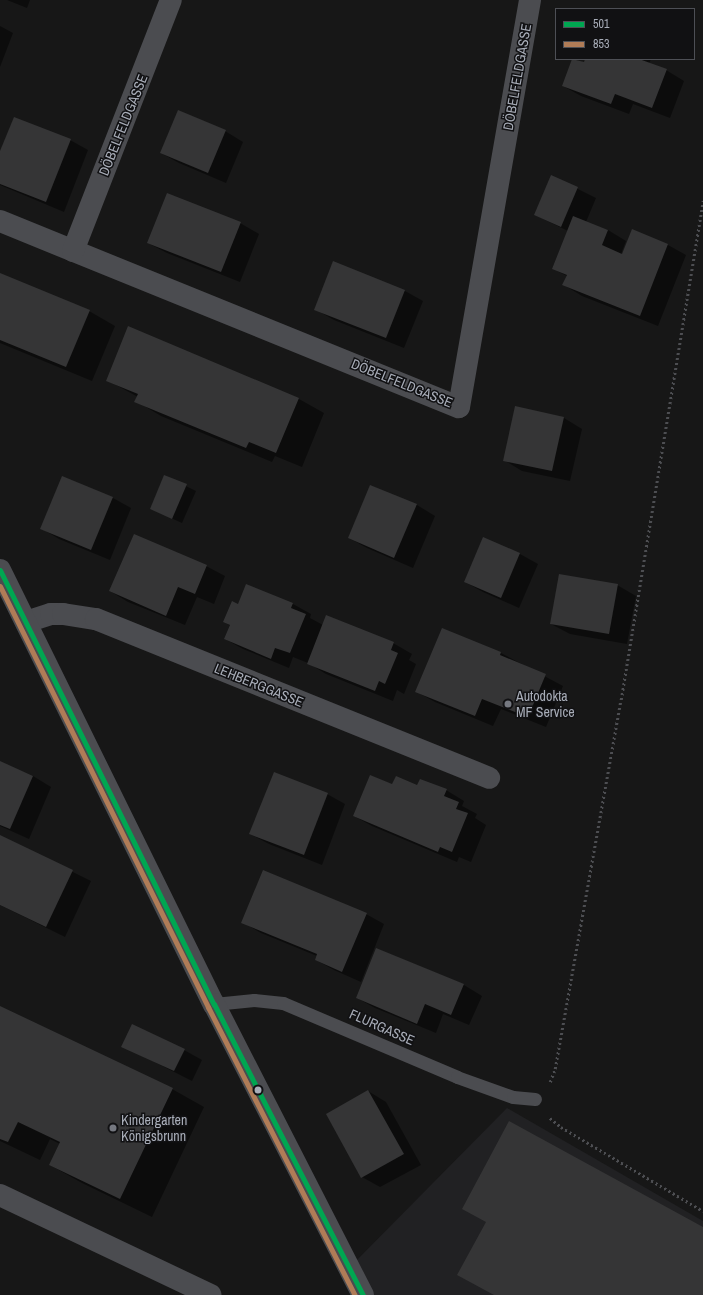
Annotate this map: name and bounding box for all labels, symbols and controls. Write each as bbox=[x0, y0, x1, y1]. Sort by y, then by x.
legend bbox=[555, 8, 695, 60]
text: 501 bbox=[593, 16, 609, 32]
street label: DÖBELFELDGASSE bbox=[499, 22, 535, 132]
text: 853 bbox=[593, 36, 609, 52]
street label: DÖBELFELDGASSE bbox=[95, 72, 151, 178]
street label: DÖBELFELDGASSE bbox=[349, 355, 455, 411]
street label: LEHBERGGASSE bbox=[212, 660, 306, 710]
place label: Autodokta MF Service bbox=[516, 688, 575, 720]
marker: Autodokta MF Service bbox=[503, 699, 513, 709]
street label: FLURGASSE bbox=[347, 1005, 417, 1049]
unlabelled marker bbox=[253, 1085, 263, 1095]
place label: Kindergarten Königsbrunn bbox=[121, 1112, 187, 1144]
marker: Kindergarten Königsbrunn bbox=[108, 1123, 118, 1133]

